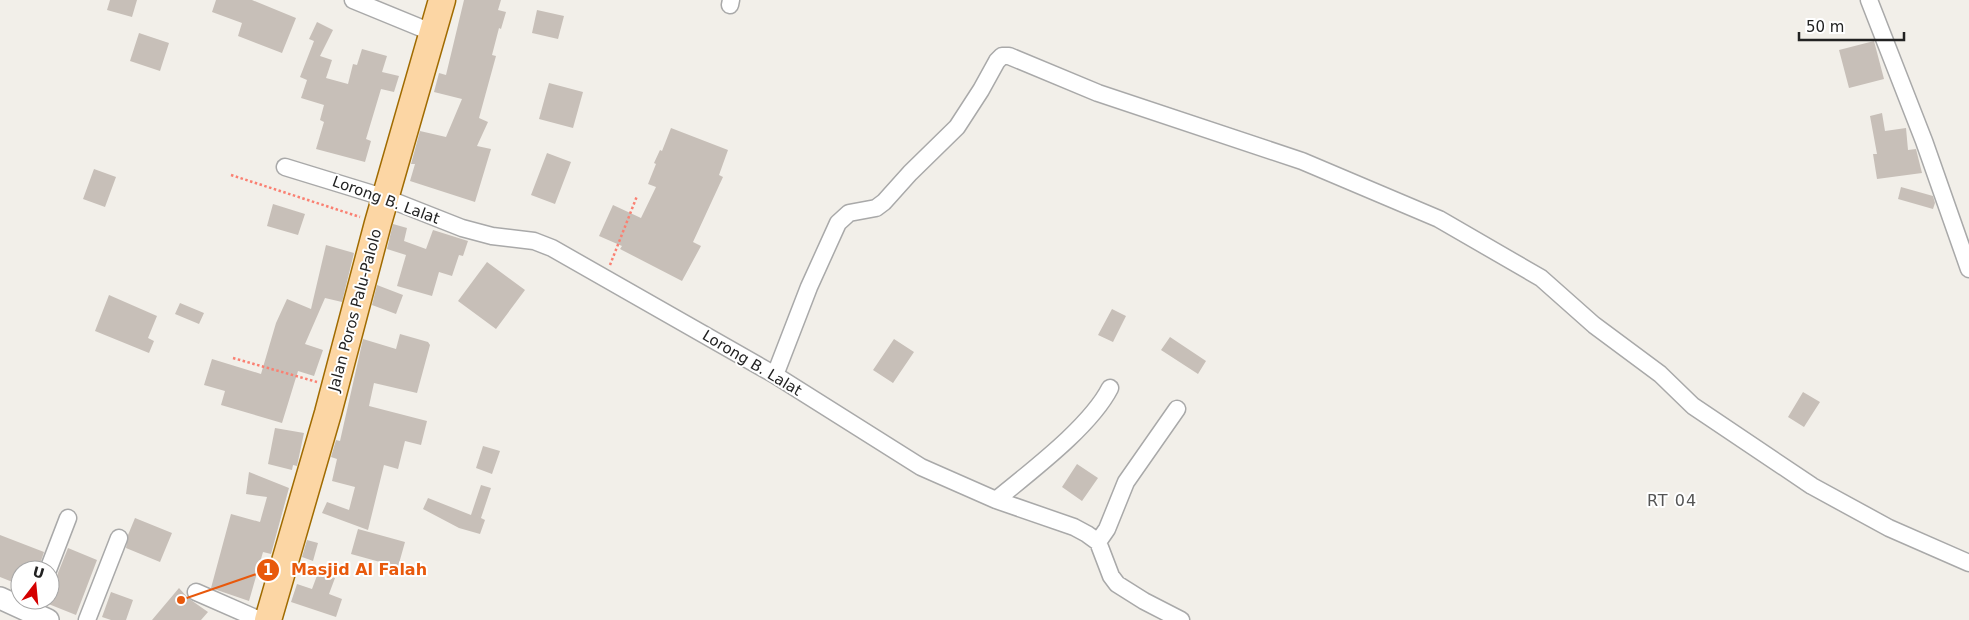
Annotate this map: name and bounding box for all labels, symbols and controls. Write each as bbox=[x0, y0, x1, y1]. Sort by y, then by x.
scale bar bbox=[1799, 10, 1904, 42]
text: 50 m bbox=[1806, 18, 1844, 36]
street label: Lorong B. Lalat bbox=[330, 172, 442, 228]
street label: Jalan Poros Palu-Palolo bbox=[324, 227, 385, 394]
street label: Lorong B. Lalat bbox=[699, 326, 805, 400]
district label: RT 04 bbox=[1647, 491, 1697, 510]
callout: Masjid Al Falah bbox=[256, 554, 437, 585]
north arrow bbox=[10, 560, 60, 610]
text: Masjid Al Falah bbox=[291, 560, 427, 579]
text: 1 bbox=[263, 561, 273, 579]
text: U bbox=[31, 563, 46, 582]

